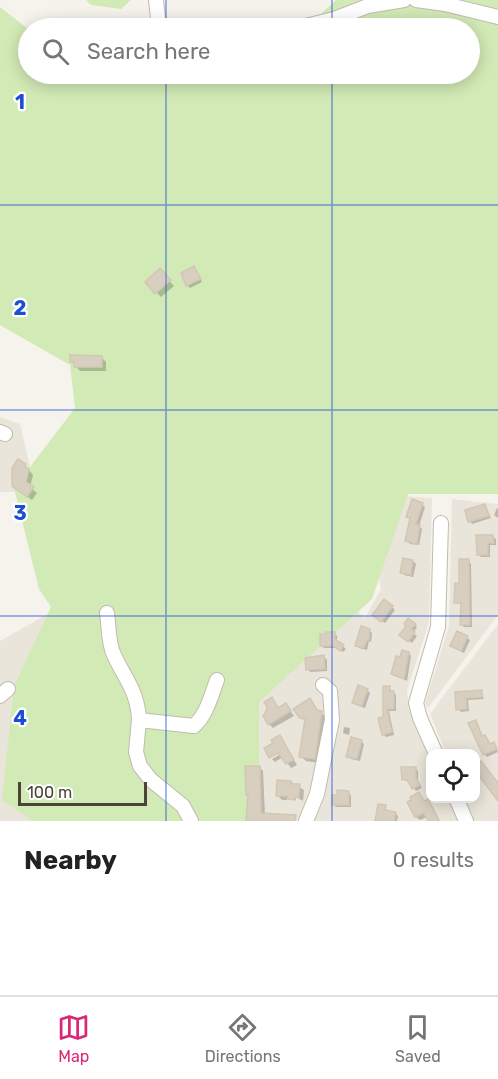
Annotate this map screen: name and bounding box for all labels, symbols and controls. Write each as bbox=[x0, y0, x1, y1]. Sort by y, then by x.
search box bbox=[18, 18, 480, 84]
icon: search bbox=[39, 35, 72, 68]
text: Search here bbox=[87, 38, 210, 65]
text: 1 bbox=[15, 90, 25, 114]
text: 2 bbox=[14, 296, 27, 320]
text: 3 bbox=[13, 501, 27, 525]
text: 4 bbox=[13, 706, 27, 730]
map controls bbox=[426, 749, 480, 803]
button: locate bbox=[426, 749, 480, 803]
scale bar bbox=[18, 779, 147, 806]
text: 100 m bbox=[27, 783, 72, 802]
text: Nearby bbox=[24, 845, 117, 876]
text: 0 results bbox=[393, 848, 474, 872]
tab: Map bbox=[57, 1011, 90, 1066]
tab: Directions bbox=[205, 1011, 281, 1066]
tab: Saved bbox=[395, 1011, 441, 1066]

